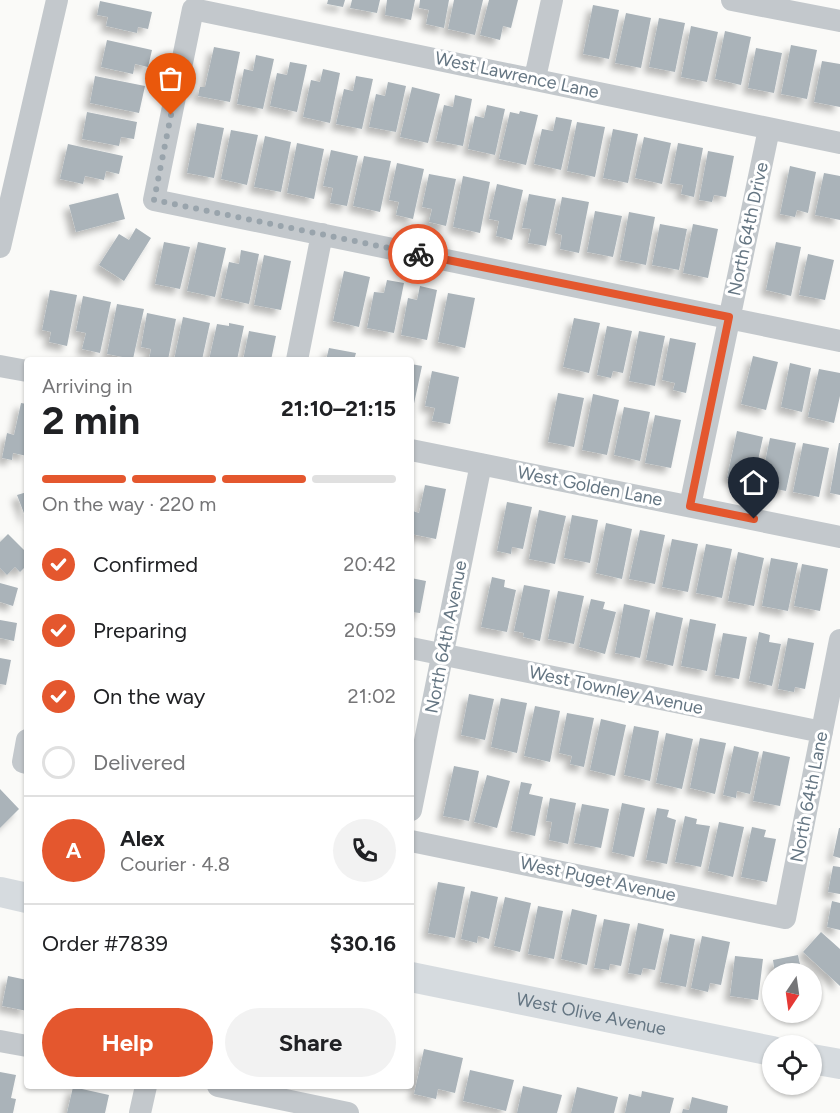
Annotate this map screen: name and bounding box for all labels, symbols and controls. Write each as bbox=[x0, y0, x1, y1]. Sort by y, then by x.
street label: West Lawrence Lane bbox=[433, 47, 601, 103]
pin bbox=[145, 53, 196, 115]
icon: bag bbox=[154, 62, 187, 95]
street label: North 64th Drive bbox=[723, 160, 773, 298]
courier bbox=[388, 224, 448, 284]
icon: bike bbox=[402, 238, 435, 271]
text: Arriving in bbox=[42, 374, 132, 398]
text: 21:10–21:15 bbox=[281, 395, 396, 422]
text: 2 min bbox=[42, 397, 140, 444]
pin bbox=[728, 457, 779, 519]
street label: West Golden Lane bbox=[516, 461, 665, 511]
icon: home bbox=[737, 466, 770, 499]
text: On the way · 220 m bbox=[42, 492, 216, 516]
icon: check bbox=[42, 548, 75, 581]
text: Confirmed bbox=[93, 551, 198, 578]
text: 20:42 bbox=[343, 552, 396, 576]
street label: North 64th Avenue bbox=[420, 559, 472, 715]
icon: check bbox=[42, 614, 75, 647]
text: Preparing bbox=[93, 617, 187, 644]
text: 20:59 bbox=[344, 618, 396, 642]
street label: West Townley Avenue bbox=[527, 661, 705, 719]
icon: check bbox=[42, 680, 75, 713]
text: On the way bbox=[93, 683, 205, 710]
text: 21:02 bbox=[348, 684, 396, 708]
street label: North 64th Lane bbox=[786, 730, 833, 864]
text: Delivered bbox=[93, 749, 186, 776]
button: phone bbox=[333, 819, 396, 882]
text: Alex bbox=[120, 825, 165, 852]
text: A bbox=[66, 837, 81, 864]
text: Courier · 4.8 bbox=[120, 852, 230, 876]
street label: West Puget Avenue bbox=[518, 852, 678, 906]
text: Order #7839 bbox=[42, 930, 168, 957]
text: $30.16 bbox=[330, 930, 396, 957]
north arrow bbox=[762, 963, 822, 1023]
map controls bbox=[762, 963, 822, 1095]
street label: West Olive Avenue bbox=[514, 988, 668, 1040]
button: Help bbox=[42, 1008, 213, 1077]
button: Share bbox=[225, 1008, 396, 1077]
button: locate bbox=[762, 1035, 822, 1095]

